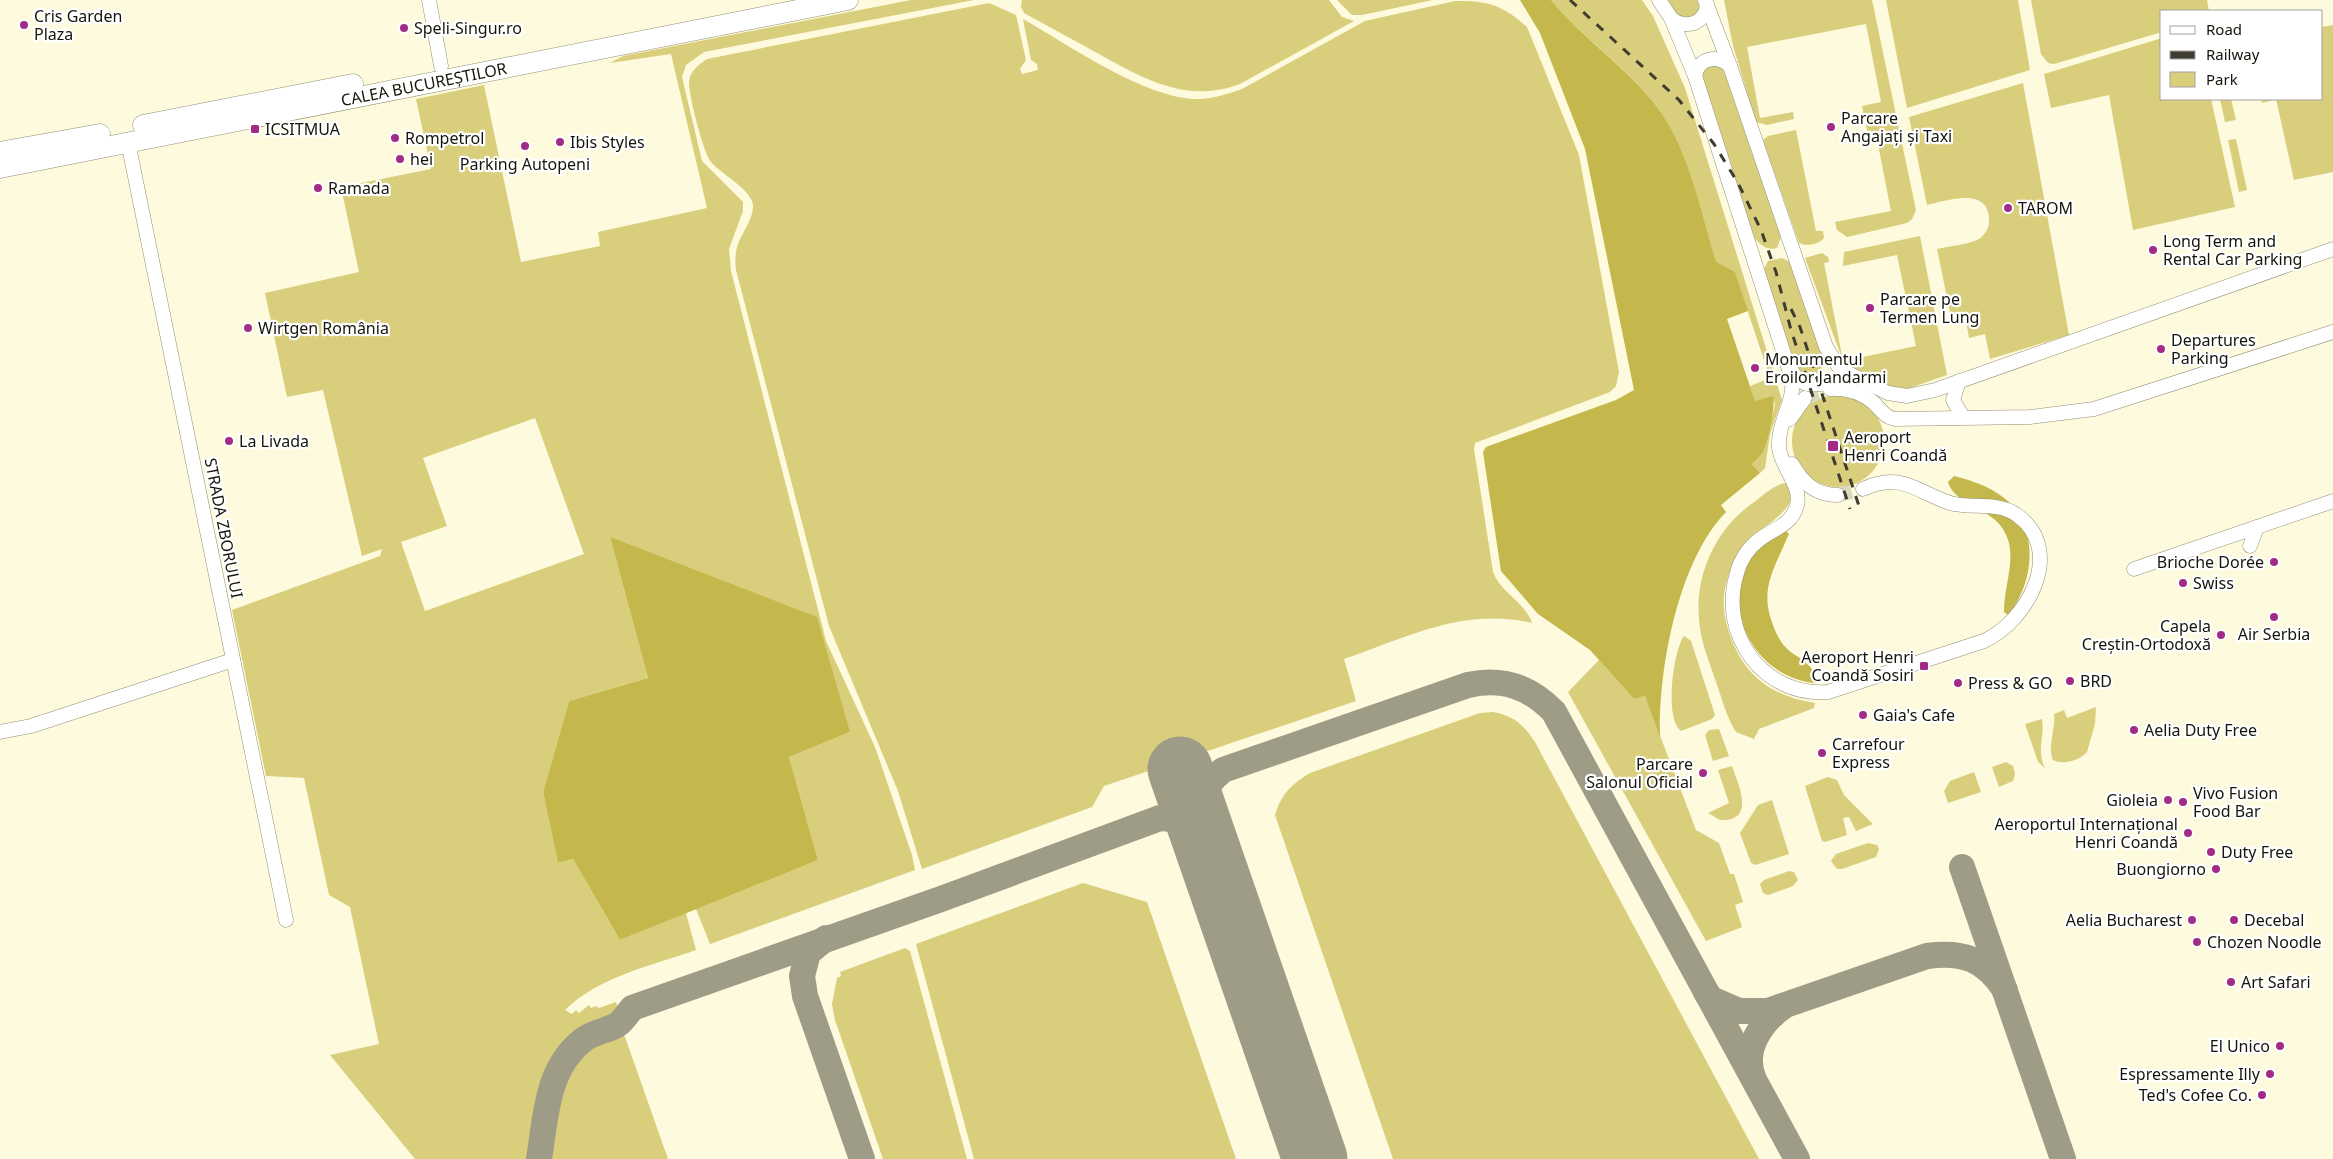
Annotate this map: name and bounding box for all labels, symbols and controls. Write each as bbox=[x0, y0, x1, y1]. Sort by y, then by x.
place label: Cris Garden Plaza bbox=[34, 5, 122, 45]
legend bbox=[2160, 10, 2323, 100]
place label: Speli-Singur.ro bbox=[414, 17, 522, 39]
marker: Cris Garden Plaza bbox=[18, 19, 30, 31]
text: Road bbox=[2206, 19, 2242, 39]
marker: Speli-Singur.ro bbox=[398, 22, 410, 34]
text: Railway bbox=[2206, 44, 2260, 64]
street label: CALEA BUCUREȘTILOR bbox=[339, 57, 509, 111]
text: Park bbox=[2206, 69, 2238, 89]
place label: Parcare Angajați și Taxi bbox=[1841, 107, 1952, 147]
place label: ICSITMUA bbox=[265, 118, 341, 140]
marker: Parcare Angajați și Taxi bbox=[1825, 121, 1837, 133]
marker: ICSITMUA bbox=[249, 123, 261, 135]
place label: Rompetrol bbox=[405, 127, 484, 149]
place label: Ibis Styles bbox=[570, 131, 645, 153]
marker: Rompetrol bbox=[389, 132, 401, 144]
marker: Ibis Styles bbox=[554, 136, 566, 148]
marker: Parking Autopeni bbox=[519, 140, 531, 152]
place label: hei bbox=[410, 148, 433, 170]
marker: hei bbox=[394, 153, 406, 165]
place label: Parking Autopeni bbox=[460, 153, 590, 175]
place label: Ramada bbox=[328, 177, 390, 199]
marker: Ramada bbox=[312, 182, 324, 194]
place label: TAROM bbox=[2018, 197, 2073, 219]
marker: TAROM bbox=[2002, 202, 2014, 214]
place label: Long Term and Rental Car Parking bbox=[2163, 230, 2302, 270]
marker: Long Term and Rental Car Parking bbox=[2147, 244, 2159, 256]
place label: Parcare pe Termen Lung bbox=[1880, 288, 1979, 328]
marker: Parcare pe Termen Lung bbox=[1864, 302, 1876, 314]
place label: Wirtgen România bbox=[258, 317, 389, 339]
marker: Wirtgen România bbox=[242, 322, 254, 334]
place label: Departures Parking bbox=[2171, 329, 2256, 369]
marker: Departures Parking bbox=[2155, 343, 2167, 355]
place label: Monumentul Eroilor Jandarmi bbox=[1765, 348, 1886, 388]
marker: Monumentul Eroilor Jandarmi bbox=[1749, 362, 1761, 374]
place label: Aeroport Henri Coandă bbox=[1844, 426, 1947, 466]
place label: La Livada bbox=[239, 430, 309, 452]
marker: La Livada bbox=[223, 435, 235, 447]
marker: Aeroport Henri Coandă bbox=[1826, 439, 1840, 453]
street label: STRADA ZBORULUI bbox=[200, 456, 248, 600]
place label: Brioche Dorée bbox=[2157, 551, 2264, 573]
marker: Brioche Dorée bbox=[2268, 556, 2280, 568]
place label: Swiss bbox=[2193, 572, 2234, 594]
marker: Swiss bbox=[2177, 577, 2189, 589]
marker: Air Serbia bbox=[2268, 611, 2280, 623]
place label: Capela Creștin-Ortodoxă bbox=[2082, 615, 2211, 655]
place label: Air Serbia bbox=[2238, 623, 2310, 645]
marker: Capela Creștin-Ortodoxă bbox=[2215, 629, 2227, 641]
place label: Aeroport Henri Coandă Sosiri bbox=[1801, 646, 1914, 686]
marker: Aeroport Henri Coandă Sosiri bbox=[1918, 660, 1930, 672]
place label: BRD bbox=[2080, 670, 2112, 692]
place label: Press & GO bbox=[1968, 672, 2053, 694]
marker: BRD bbox=[2064, 675, 2076, 687]
marker: Press & GO bbox=[1952, 677, 1964, 689]
place label: Gaia's Cafe bbox=[1873, 704, 1955, 726]
marker: Gaia's Cafe bbox=[1857, 709, 1869, 721]
place label: Aelia Duty Free bbox=[2144, 719, 2257, 741]
marker: Aelia Duty Free bbox=[2128, 724, 2140, 736]
place label: Carrefour Express bbox=[1832, 733, 1905, 773]
marker: Carrefour Express bbox=[1816, 747, 1828, 759]
place label: Parcare Salonul Oficial bbox=[1586, 753, 1693, 793]
marker: Parcare Salonul Oficial bbox=[1697, 767, 1709, 779]
place label: Vivo Fusion Food Bar bbox=[2193, 782, 2278, 822]
place label: Gioleia bbox=[2106, 789, 2158, 811]
marker: Gioleia bbox=[2162, 794, 2174, 806]
marker: Vivo Fusion Food Bar bbox=[2177, 796, 2189, 808]
place label: Aeroportul Internațional Henri Coandă bbox=[1995, 813, 2178, 853]
marker: Aeroportul Internațional Henri Coandă bbox=[2182, 827, 2194, 839]
place label: Duty Free bbox=[2221, 841, 2293, 863]
marker: Duty Free bbox=[2205, 846, 2217, 858]
place label: Buongiorno bbox=[2116, 858, 2206, 880]
marker: Buongiorno bbox=[2210, 863, 2222, 875]
place label: Aelia Bucharest bbox=[2066, 909, 2182, 931]
place label: Decebal bbox=[2244, 909, 2304, 931]
marker: Aelia Bucharest bbox=[2186, 914, 2198, 926]
marker: Decebal bbox=[2228, 914, 2240, 926]
place label: Chozen Noodle bbox=[2207, 931, 2322, 953]
marker: Chozen Noodle bbox=[2191, 936, 2203, 948]
place label: Art Safari bbox=[2241, 971, 2311, 993]
marker: Art Safari bbox=[2225, 976, 2237, 988]
place label: El Unico bbox=[2210, 1035, 2270, 1057]
marker: El Unico bbox=[2274, 1040, 2286, 1052]
place label: Espressamente Illy bbox=[2119, 1063, 2261, 1085]
marker: Espressamente Illy bbox=[2264, 1068, 2276, 1080]
place label: Ted's Cofee Co. bbox=[2139, 1084, 2252, 1106]
marker: Ted's Cofee Co. bbox=[2256, 1089, 2268, 1101]

